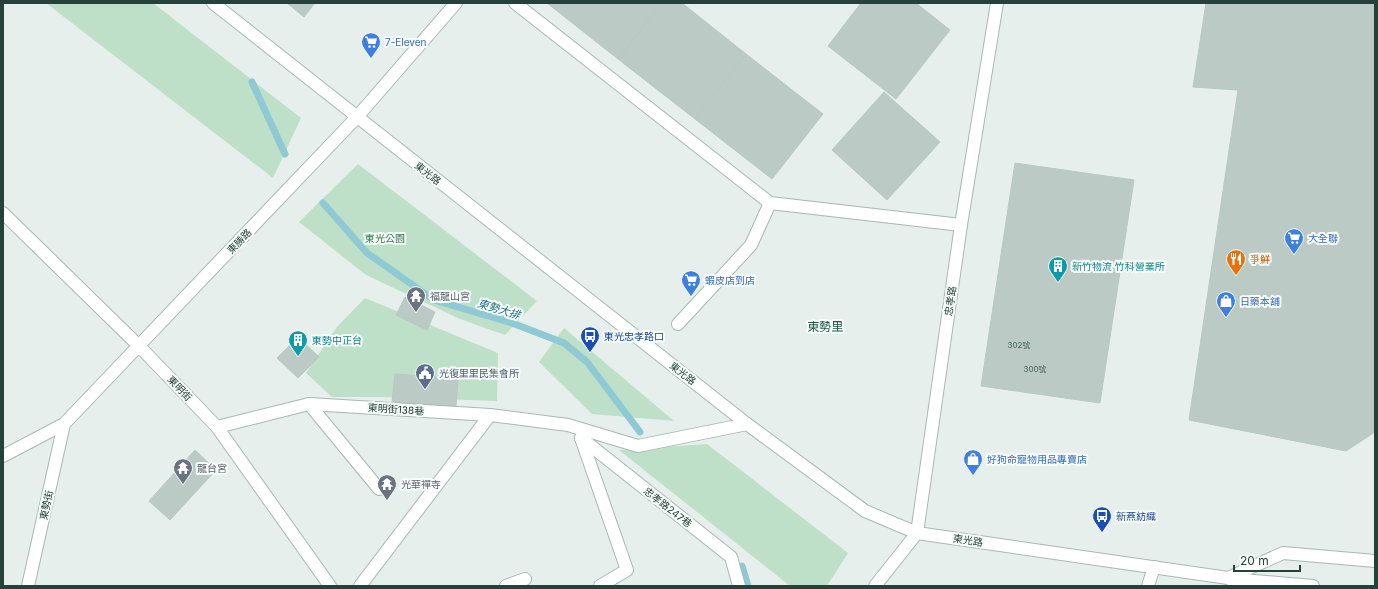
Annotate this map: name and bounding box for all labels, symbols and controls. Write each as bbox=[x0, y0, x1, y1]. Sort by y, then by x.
supermarket icon: 7-Eleven bbox=[360, 31, 382, 59]
place label: 7-Eleven bbox=[385, 36, 427, 48]
street label: 東光路 bbox=[412, 159, 444, 187]
street label: 東勝路 bbox=[224, 226, 254, 256]
supermarket icon: 大全聯 bbox=[1283, 227, 1305, 255]
park label: 東光公園 bbox=[365, 232, 405, 244]
place label: 大全聯 bbox=[1308, 232, 1338, 244]
restaurant icon: 爭鮮 bbox=[1225, 248, 1247, 276]
place label: 爭鮮 bbox=[1250, 253, 1270, 265]
building icon: 新竹物流 竹科營業所 bbox=[1047, 255, 1069, 283]
place label: 新竹物流 竹科營業所 bbox=[1072, 260, 1165, 272]
supermarket icon: 蝦皮店到店 bbox=[680, 269, 702, 297]
place label: 蝦皮店到店 bbox=[705, 274, 755, 286]
temple icon: 福龍山宮 bbox=[405, 285, 427, 313]
street label: 忠孝路 bbox=[942, 285, 958, 317]
place label: 福龍山宮 bbox=[430, 290, 470, 302]
shop icon: 日藥本舖 bbox=[1215, 290, 1237, 318]
place label: 日藥本舖 bbox=[1240, 295, 1280, 307]
water label: 東勢大排 bbox=[476, 296, 524, 323]
district label: 東勢里 bbox=[807, 319, 843, 334]
bus stop icon: 東光忠孝路口 bbox=[579, 325, 601, 353]
building icon: 東勢中正台 bbox=[287, 329, 309, 357]
place label: 東光忠孝路口 bbox=[604, 330, 664, 342]
place label: 東勢中正台 bbox=[312, 334, 362, 346]
house number: 302號 bbox=[1008, 340, 1030, 350]
street label: 東光路 bbox=[667, 359, 699, 387]
public building icon: 光復里里民集會所 bbox=[414, 362, 436, 390]
house number: 300號 bbox=[1023, 364, 1047, 374]
place label: 光復里里民集會所 bbox=[439, 367, 519, 379]
street label: 東明街 bbox=[165, 373, 195, 403]
street label: 東明街138巷 bbox=[367, 401, 425, 417]
shop icon: 好狗命寵物用品專賣店 bbox=[962, 448, 984, 476]
place label: 好狗命寵物用品專賣店 bbox=[987, 453, 1087, 465]
temple icon: 龍台宮 bbox=[172, 457, 194, 485]
place label: 龍台宮 bbox=[197, 462, 227, 474]
temple icon: 光華禪寺 bbox=[376, 473, 398, 501]
place label: 光華禪寺 bbox=[401, 478, 441, 490]
street label: 忠孝路247巷 bbox=[641, 484, 695, 530]
street label: 東勢街 bbox=[37, 489, 55, 521]
bus stop icon: 新燕紡織 bbox=[1091, 505, 1113, 533]
place label: 新燕紡織 bbox=[1116, 510, 1156, 522]
street label: 東光路 bbox=[952, 532, 984, 548]
scale bar bbox=[1234, 547, 1300, 573]
text: 20 m bbox=[1240, 553, 1269, 568]

